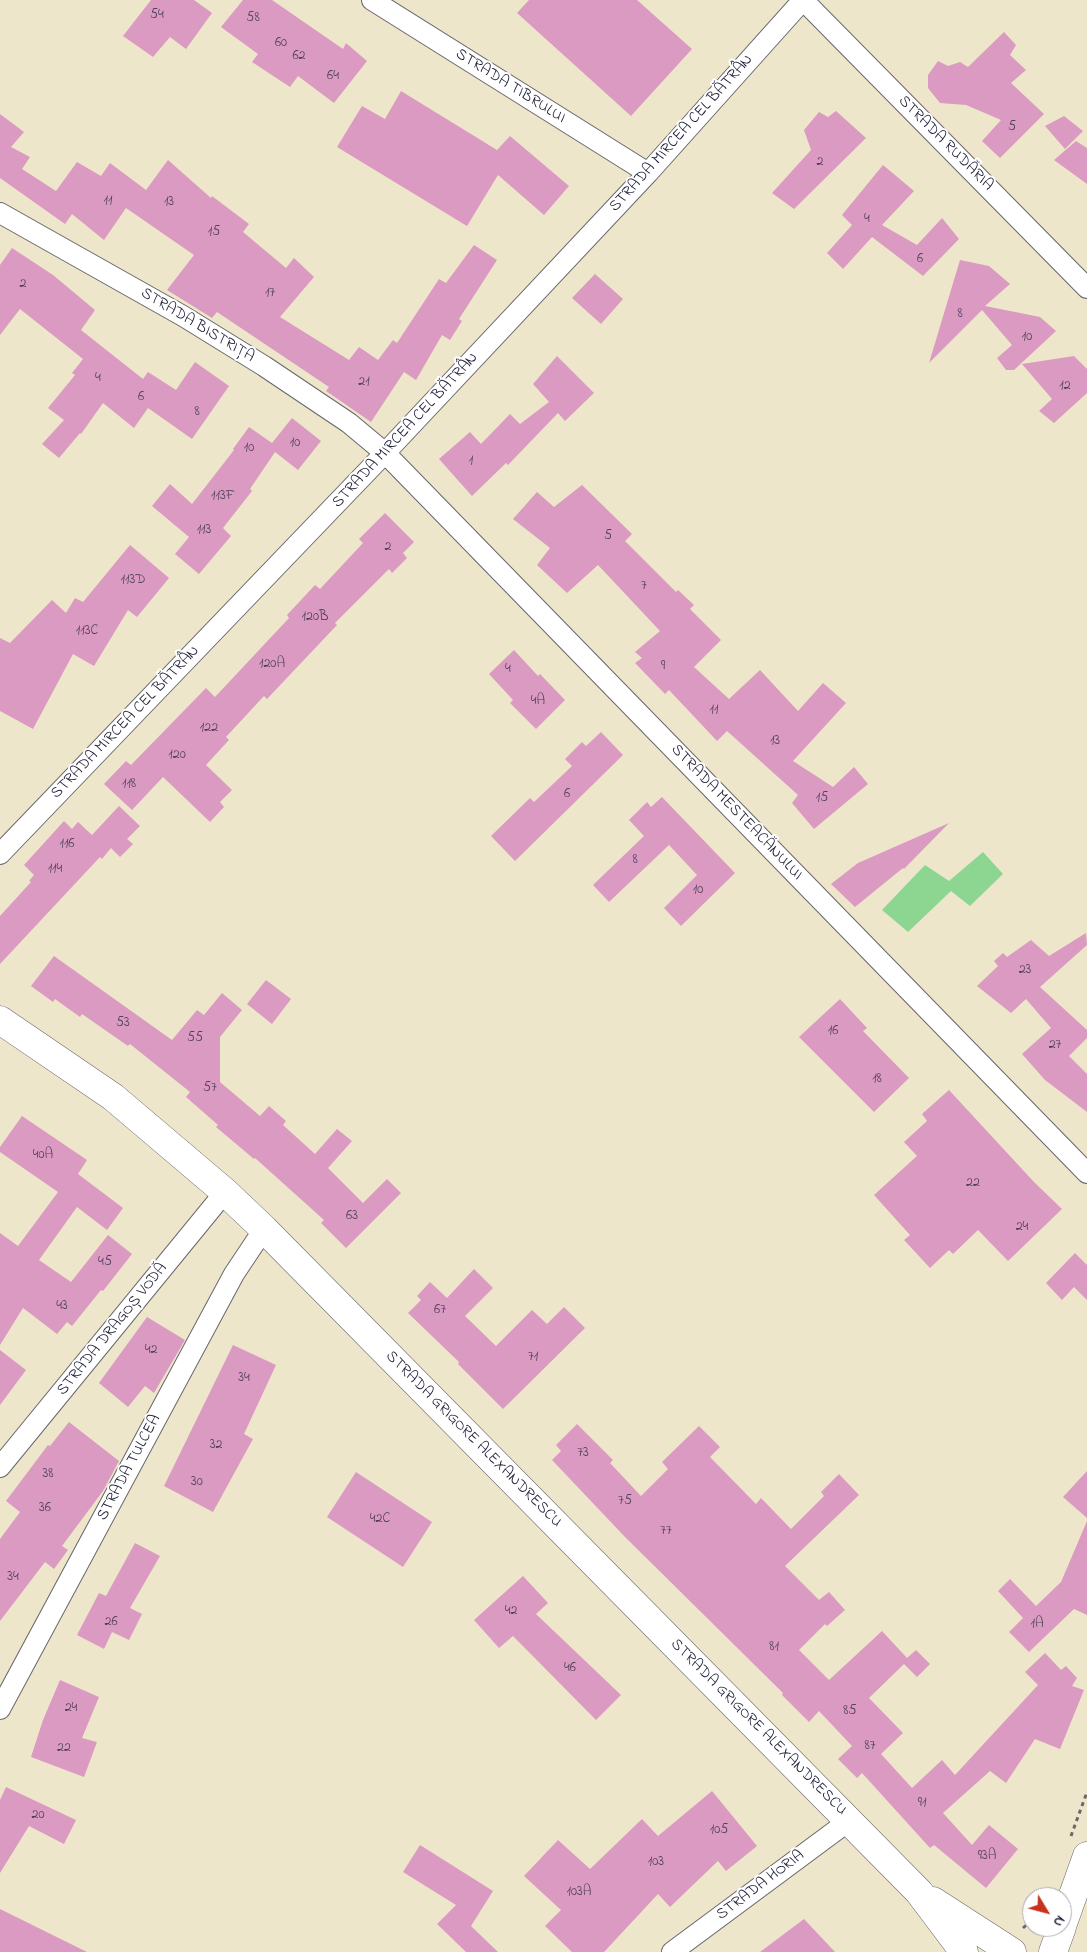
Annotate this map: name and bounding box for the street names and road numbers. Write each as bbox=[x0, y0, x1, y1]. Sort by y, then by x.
street label: STRADA TIBRULUI bbox=[451, 45, 569, 129]
street label: STRADA MIRCEA CEL BĂTRÂN bbox=[606, 51, 758, 217]
street label: STRADA RUDĂRIA bbox=[893, 92, 997, 196]
street label: STRADA BISTRIȚA bbox=[137, 284, 257, 368]
street label: STRADA MIRCEA CEL BĂTRÂN bbox=[329, 349, 483, 513]
street label: STRADA MIRCEA CEL BĂTRÂN bbox=[48, 642, 204, 804]
street label: STRADA MESTEACĂNULUI bbox=[666, 741, 806, 885]
street label: STRADA DRAGOȘ VODĂ bbox=[54, 1260, 172, 1400]
street label: STRADA GRIGORE ALEXANDRESCU bbox=[381, 1348, 565, 1532]
street label: STRADA TULCEA bbox=[94, 1412, 166, 1524]
street label: STRADA GRIGORE ALEXANDRESCU bbox=[666, 1636, 850, 1820]
street label: STRADA HORIA bbox=[713, 1847, 809, 1925]

